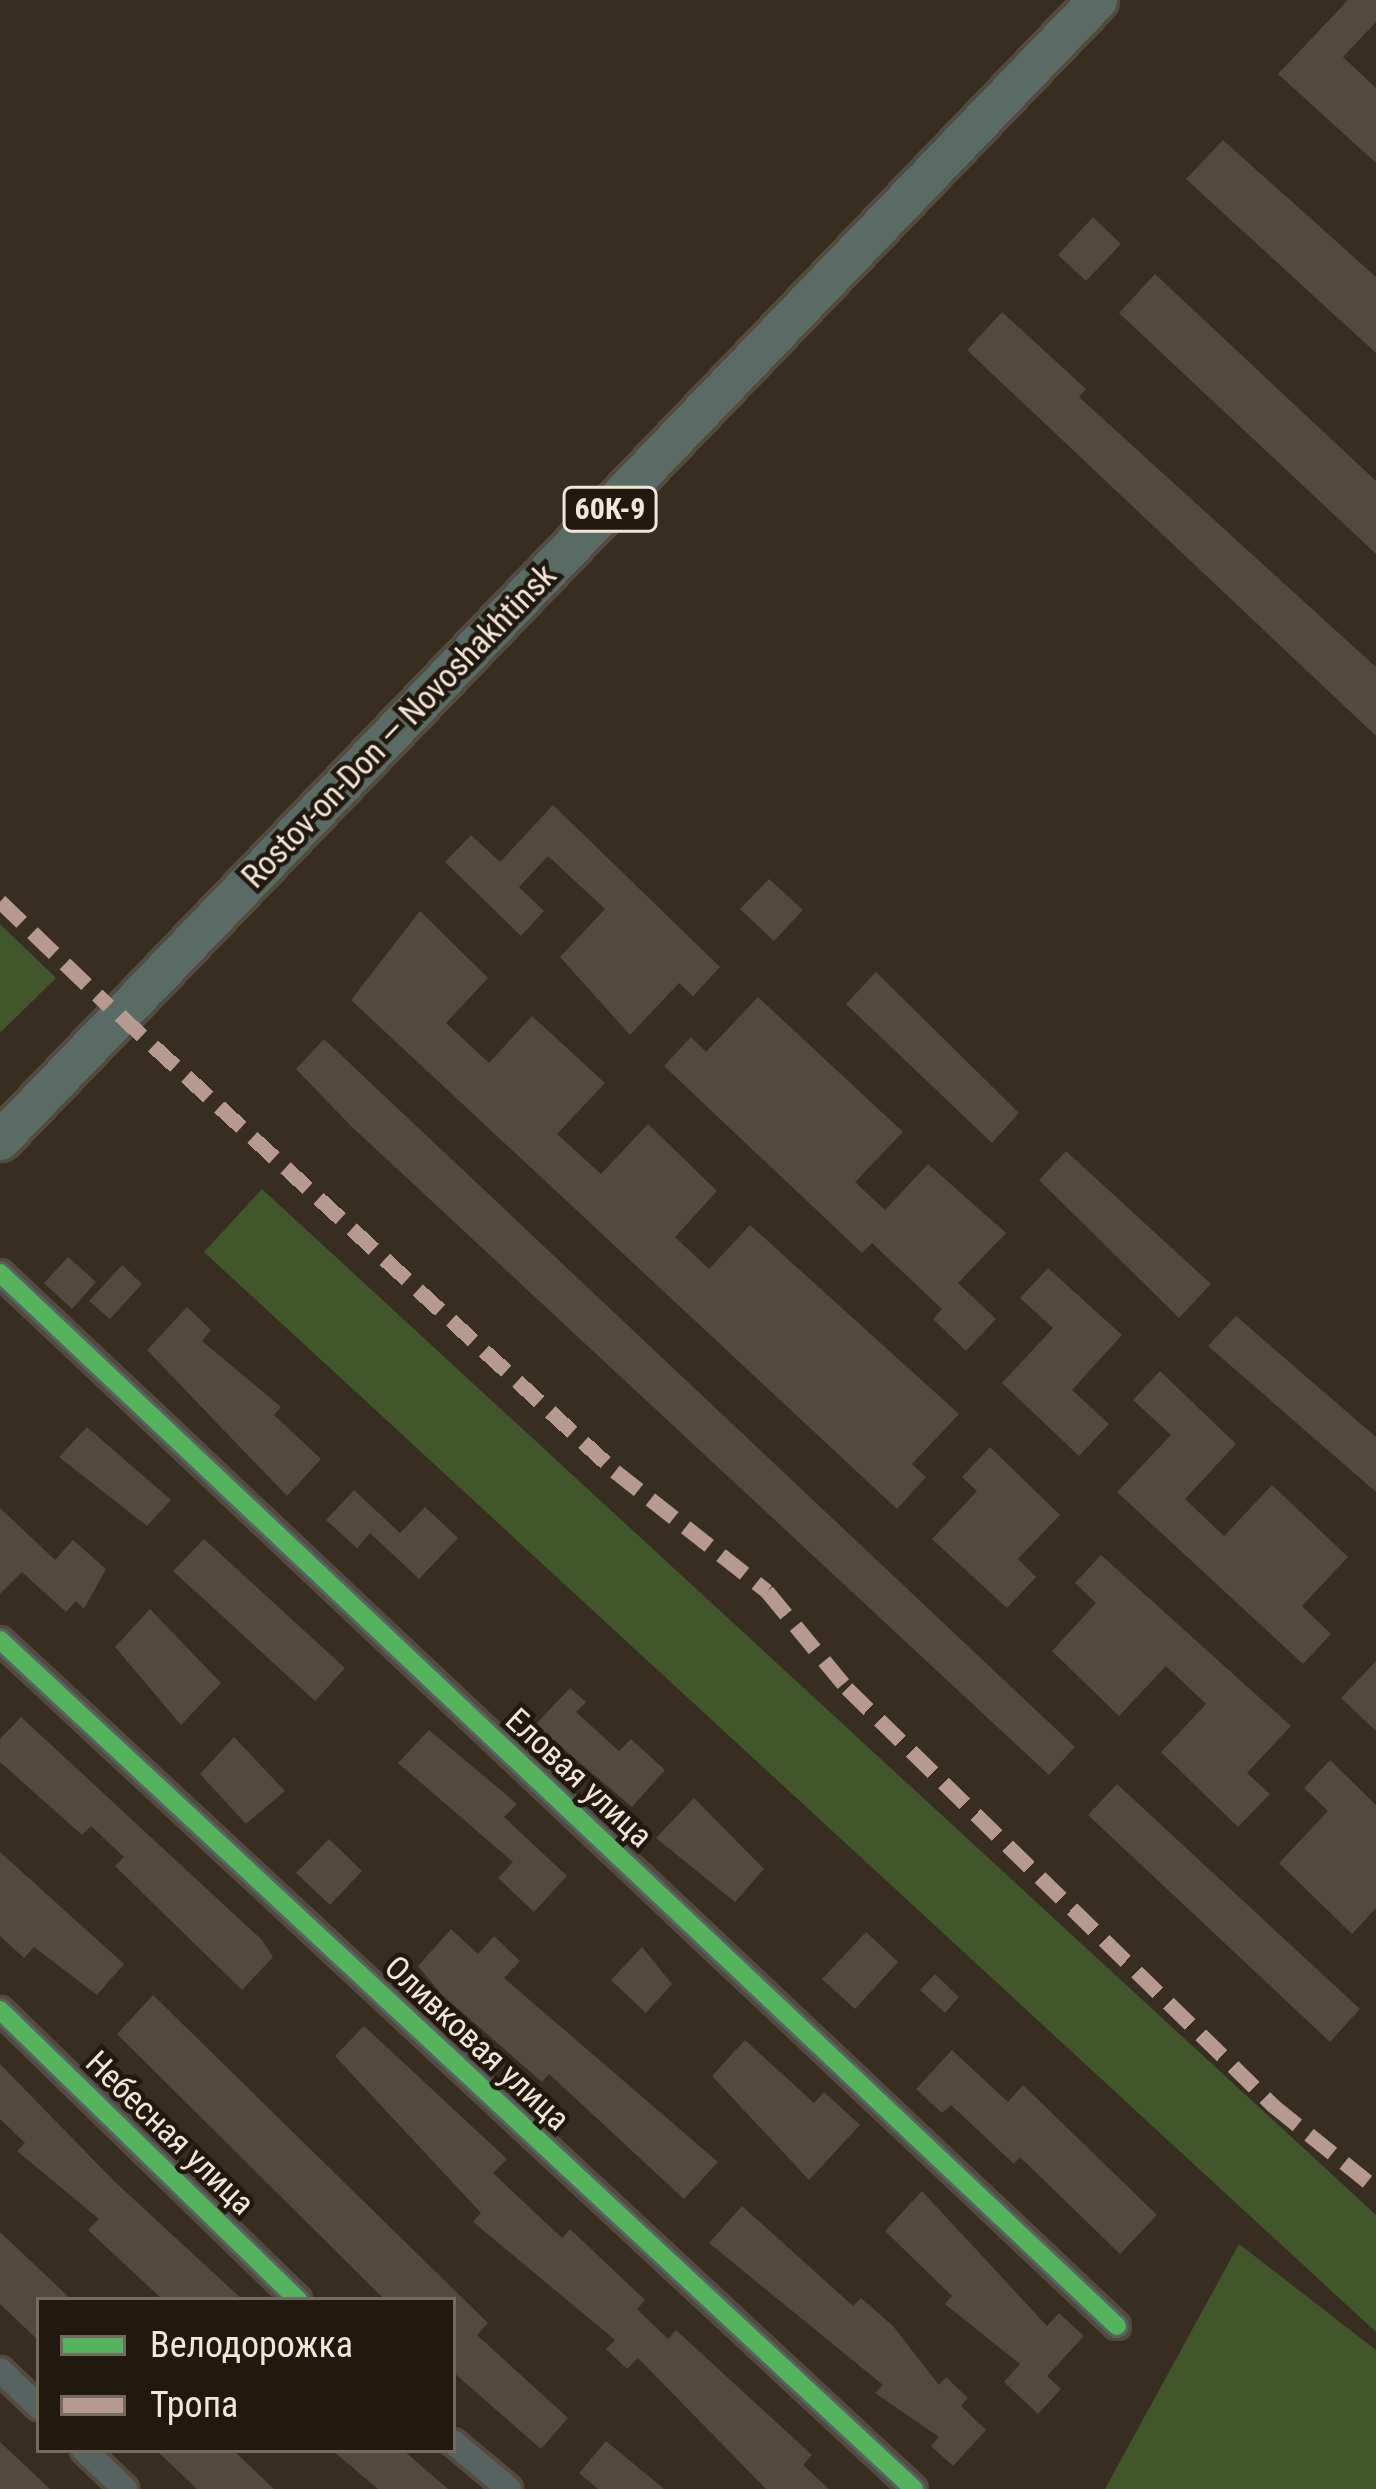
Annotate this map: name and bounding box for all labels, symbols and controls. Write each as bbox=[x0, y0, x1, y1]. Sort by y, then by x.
road number: 60К-9 bbox=[562, 485, 658, 533]
street label: Rostov-on-Don — Novoshakhtinsk bbox=[234, 556, 564, 896]
street label: Еловая улица bbox=[498, 1700, 660, 1856]
street label: Оливковая улица bbox=[376, 1947, 578, 2139]
street label: Небесная улица bbox=[78, 2043, 262, 2223]
legend bbox=[36, 2297, 456, 2453]
text: Велодорожка bbox=[150, 2324, 353, 2366]
text: Тропа bbox=[150, 2384, 238, 2426]

